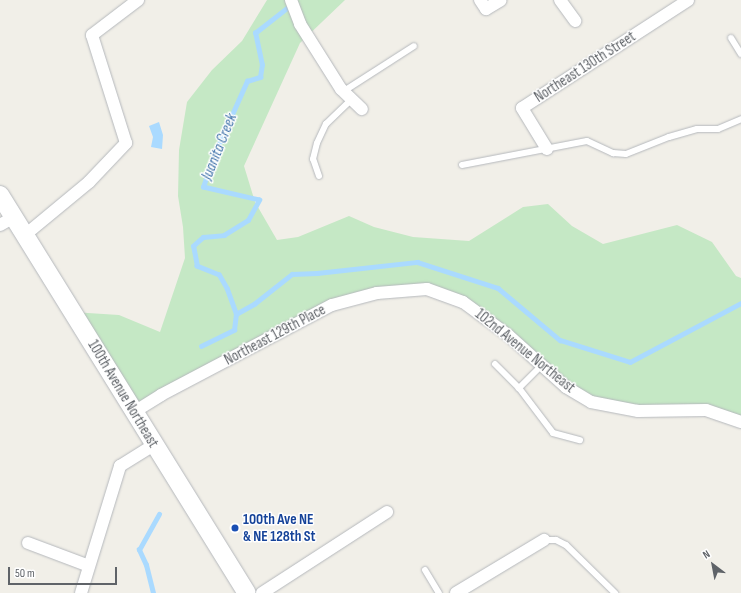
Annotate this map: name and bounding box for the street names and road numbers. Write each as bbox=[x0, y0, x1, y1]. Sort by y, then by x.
street label: Northeast 130th Street bbox=[531, 28, 639, 106]
street label: Northeast 129th Place bbox=[221, 301, 329, 369]
street label: 102nd Avenue Northeast bbox=[471, 305, 579, 397]
street label: 100th Avenue Northeast bbox=[84, 337, 162, 451]

